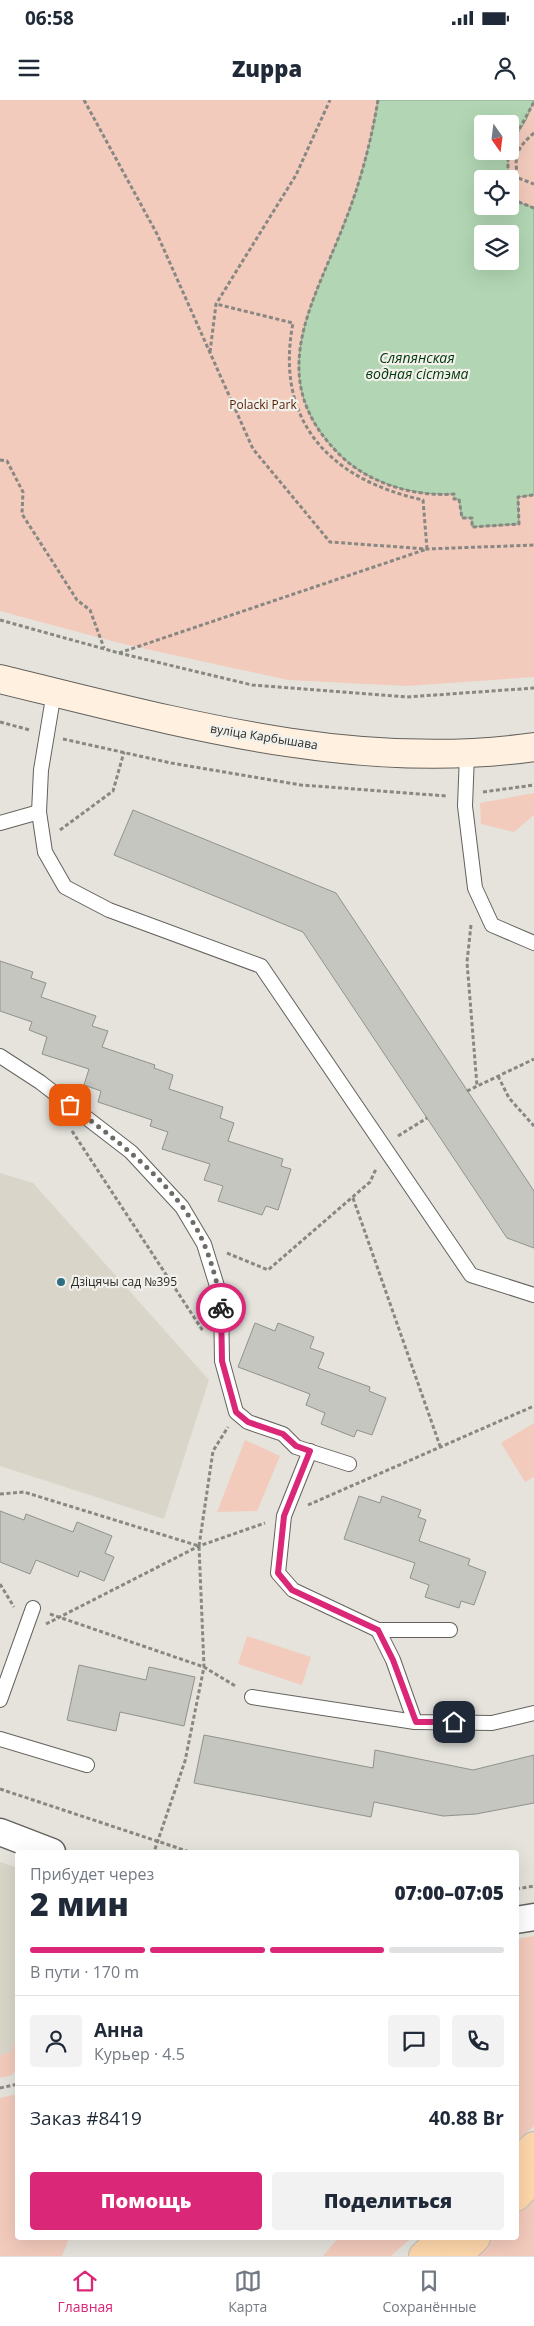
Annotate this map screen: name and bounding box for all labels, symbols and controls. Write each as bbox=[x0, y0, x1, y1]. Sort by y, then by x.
text: 06:58 bbox=[25, 5, 74, 31]
text: Zuppa bbox=[232, 53, 302, 83]
icon: menu bbox=[15, 54, 43, 82]
icon: person bbox=[491, 54, 519, 82]
north arrow bbox=[474, 115, 519, 160]
map controls bbox=[474, 115, 519, 270]
button: locate bbox=[474, 170, 519, 215]
button: layers bbox=[474, 225, 519, 270]
water label: Сляпянская водная сістэма bbox=[365, 348, 469, 383]
park label: Polacki Park bbox=[229, 396, 297, 413]
street label: вуліца Карбышава bbox=[209, 720, 319, 753]
pin bbox=[49, 1084, 91, 1126]
icon: bag bbox=[56, 1091, 84, 1119]
place label: Дзіцячы сад №395 bbox=[71, 1273, 177, 1290]
marker: Дзіцячы сад №395 bbox=[55, 1276, 67, 1288]
courier bbox=[196, 1283, 246, 1333]
icon: bike bbox=[207, 1294, 235, 1322]
pin bbox=[433, 1701, 475, 1743]
icon: home bbox=[440, 1708, 468, 1736]
text: Прибудет через bbox=[30, 1863, 154, 1885]
text: 07:00–07:05 bbox=[394, 1880, 504, 1906]
text: 2 мин bbox=[30, 1882, 129, 1925]
text: В пути · 170 m bbox=[30, 1961, 139, 1983]
button: person bbox=[30, 2015, 82, 2067]
button: chat bbox=[388, 2015, 440, 2067]
button: phone bbox=[452, 2015, 504, 2067]
text: Анна bbox=[94, 2017, 144, 2043]
text: Курьер · 4.5 bbox=[94, 2043, 185, 2065]
text: Заказ #8419 bbox=[30, 2105, 142, 2131]
text: 40.88 Br bbox=[429, 2105, 504, 2131]
button: Помощь bbox=[30, 2172, 262, 2230]
button: Поделиться bbox=[272, 2172, 504, 2230]
tab: Главная bbox=[58, 2267, 113, 2316]
tab: Карта bbox=[228, 2267, 267, 2316]
tab: Сохранённые bbox=[382, 2267, 476, 2316]

